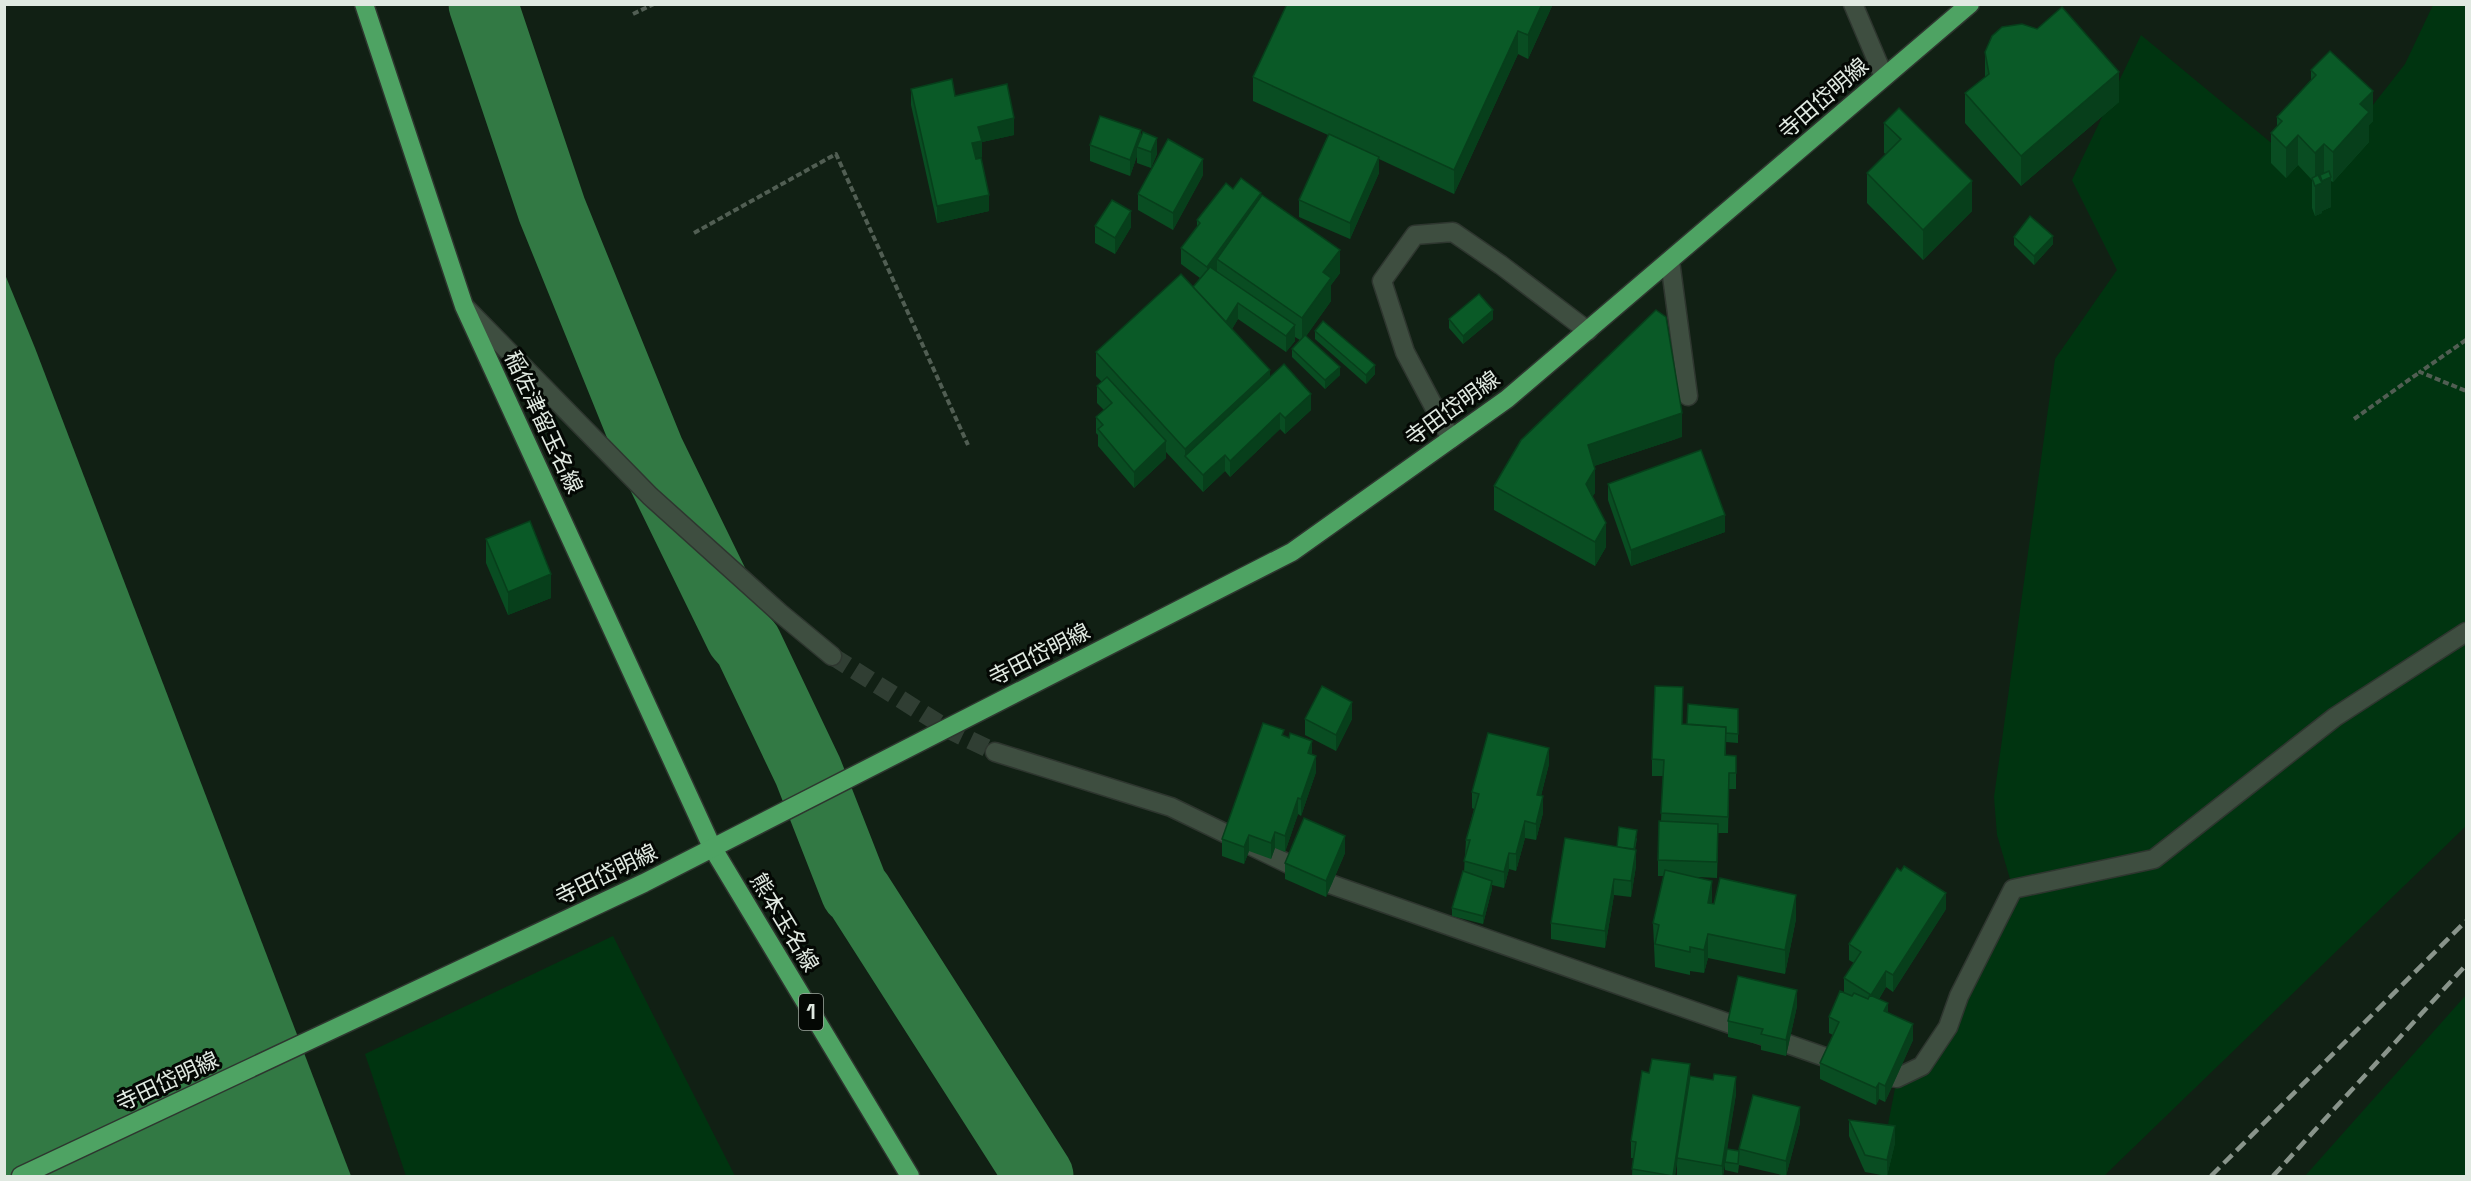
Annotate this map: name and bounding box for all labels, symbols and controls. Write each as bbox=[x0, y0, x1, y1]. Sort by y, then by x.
street label: 寺田岱明線 bbox=[1772, 51, 1874, 145]
street label: 稲佐津留玉名線 bbox=[499, 346, 589, 498]
street label: 寺田岱明線 bbox=[1399, 364, 1505, 452]
street label: 寺田岱明線 bbox=[984, 617, 1094, 691]
street label: 寺田岱明線 bbox=[550, 837, 662, 911]
street label: 熊本玉名線 bbox=[745, 868, 825, 976]
road number: 1 bbox=[799, 994, 823, 1030]
street label: 寺田岱明線 bbox=[111, 1045, 223, 1117]

